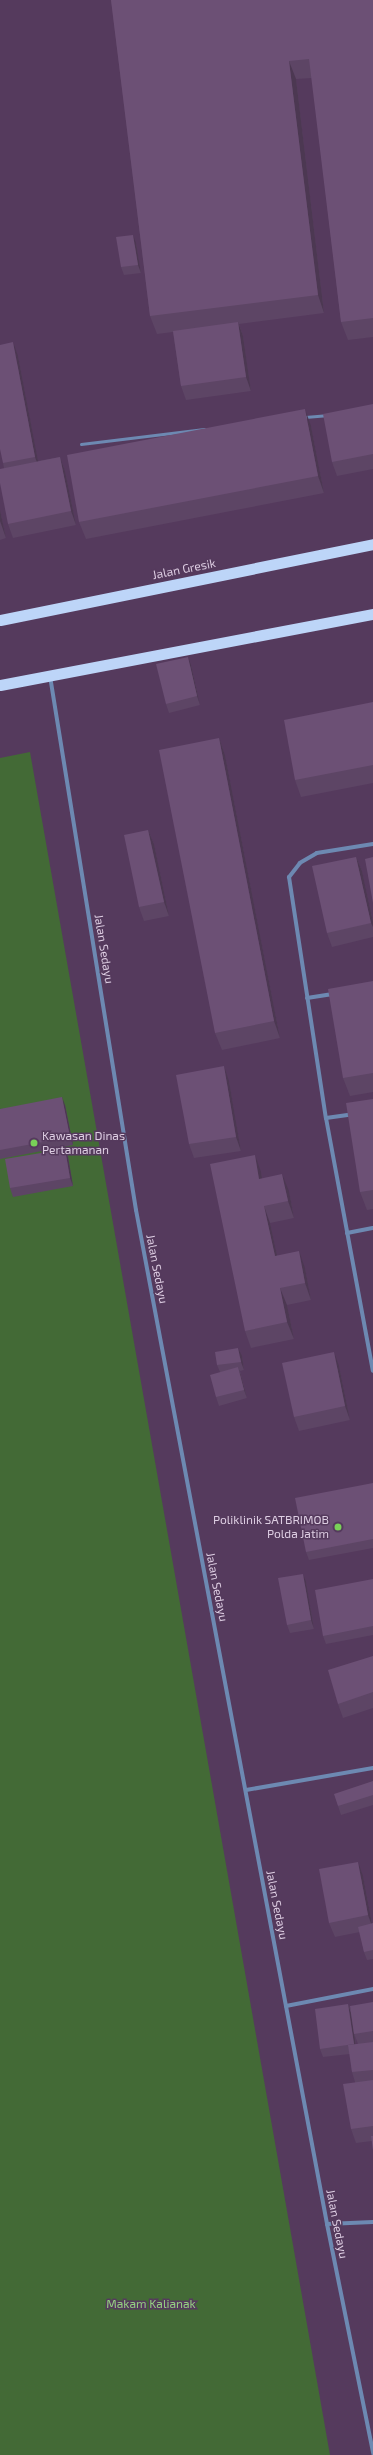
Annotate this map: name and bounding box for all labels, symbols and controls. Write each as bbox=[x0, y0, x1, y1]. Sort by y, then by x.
street label: Jalan Gresik bbox=[151, 556, 217, 582]
street label: Jalan Sedayu bbox=[91, 913, 117, 985]
place label: Kawasan Dinas Pertamanan bbox=[42, 1129, 125, 1157]
marker: Kawasan Dinas Pertamanan bbox=[29, 1138, 39, 1148]
street label: Jalan Sedayu bbox=[143, 1233, 171, 1305]
place label: Poliklinik SATBRIMOB Polda Jatim bbox=[213, 1513, 329, 1541]
marker: Poliklinik SATBRIMOB Polda Jatim bbox=[332, 1521, 344, 1533]
street label: Jalan Sedayu bbox=[203, 1551, 231, 1623]
street label: Jalan Sedayu bbox=[263, 1869, 291, 1941]
street label: Jalan Sedayu bbox=[323, 2188, 351, 2260]
park label: Makam Kalianak bbox=[106, 2297, 196, 2311]

